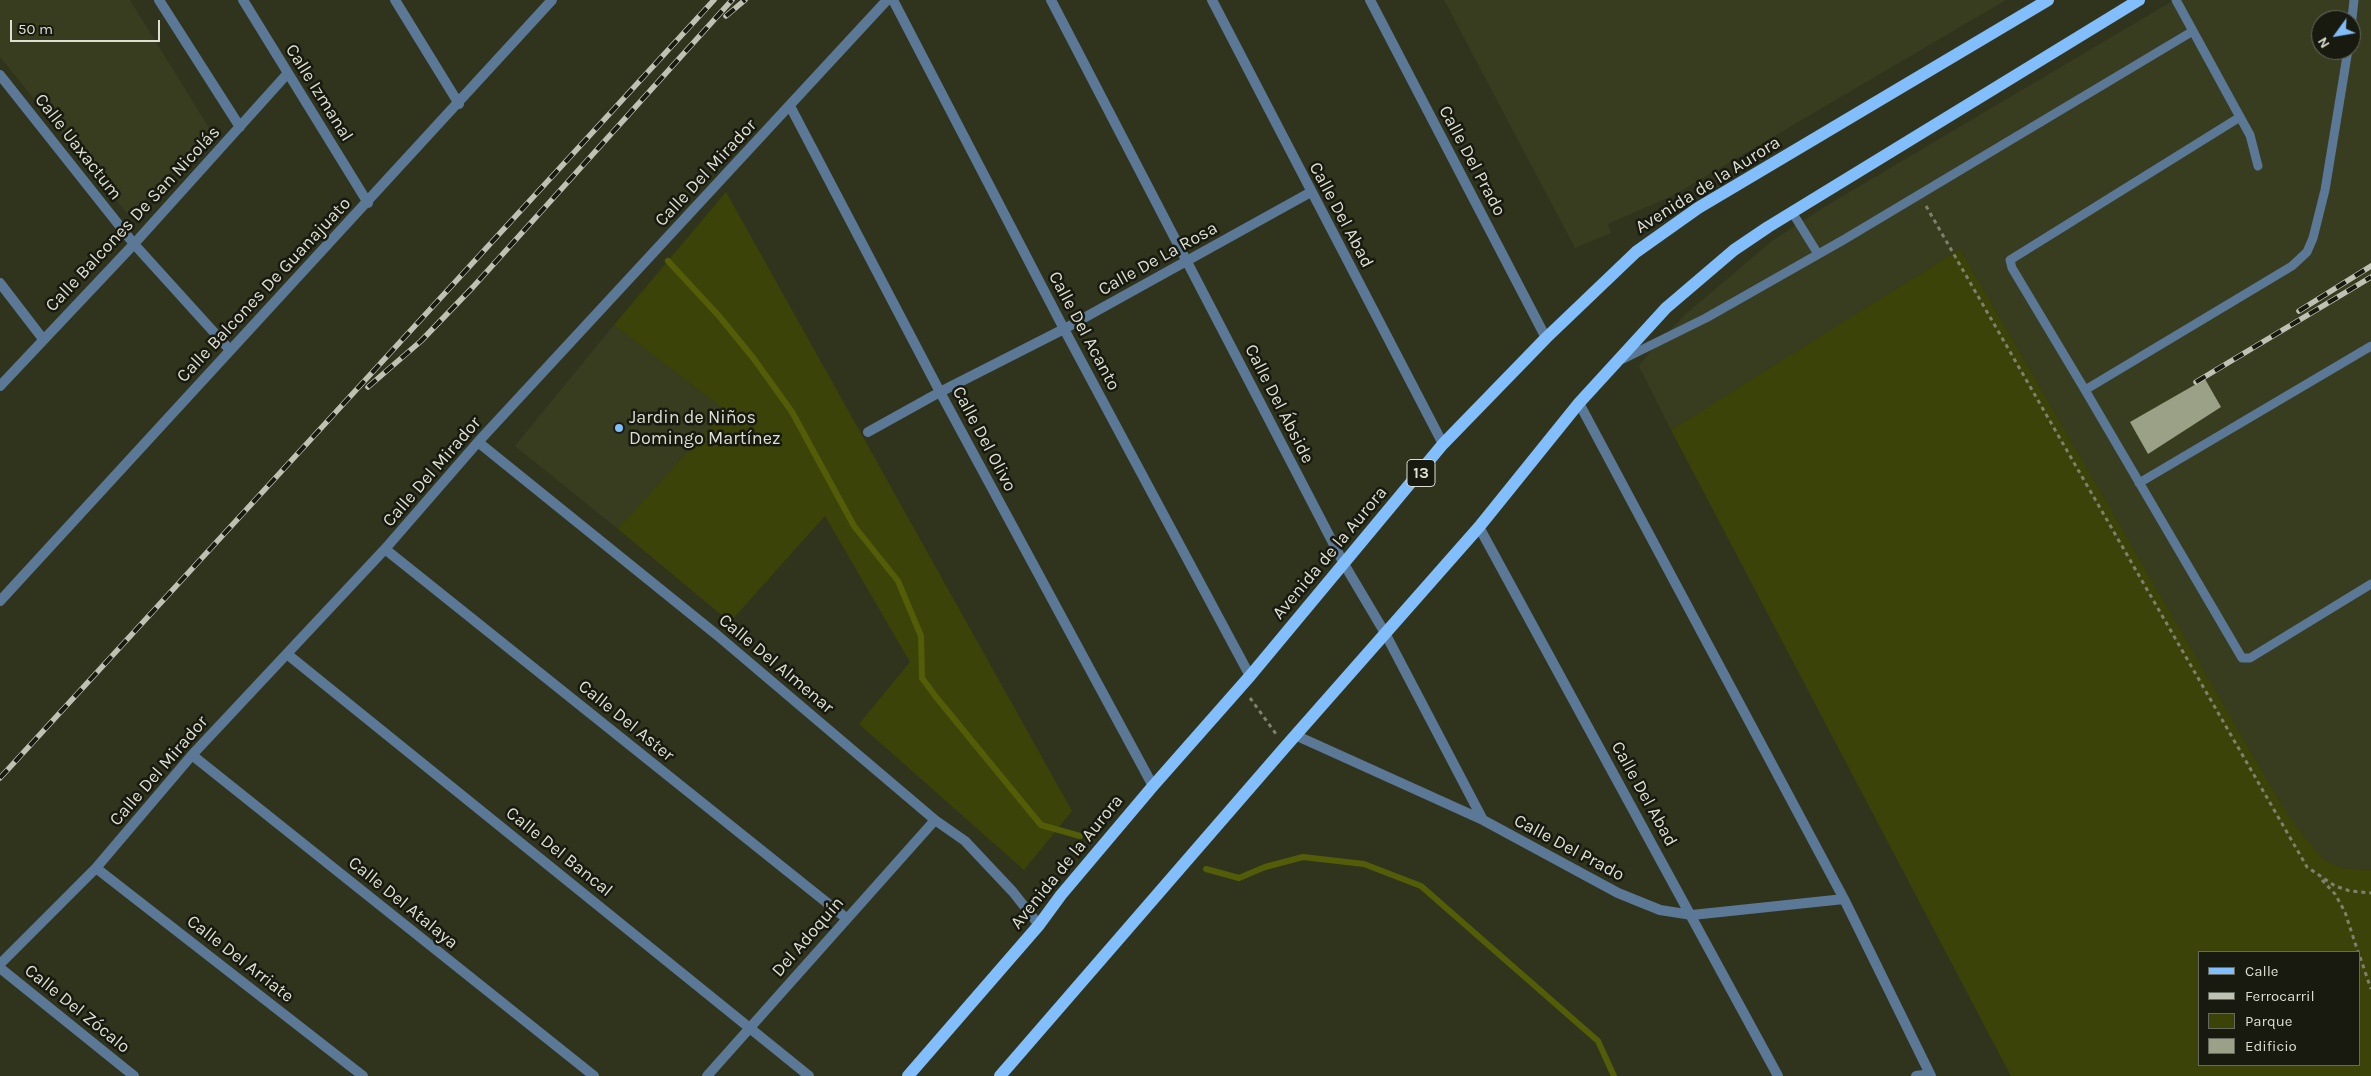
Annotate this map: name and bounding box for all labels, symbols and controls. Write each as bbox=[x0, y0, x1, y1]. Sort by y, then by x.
scale bar bbox=[12, 10, 162, 42]
north arrow bbox=[2311, 10, 2361, 60]
text: 50 m bbox=[18, 20, 53, 38]
text: N bbox=[2314, 34, 2334, 51]
street label: Calle Izmanal bbox=[281, 40, 357, 146]
street label: Calle Uaxactum bbox=[30, 89, 126, 205]
street label: Calle Del Prado bbox=[1434, 102, 1510, 220]
street label: Calle Del Mirador bbox=[651, 115, 761, 231]
street label: Calle Balcones De San Nicolás bbox=[41, 122, 225, 316]
street label: Avenida de la Aurora bbox=[1632, 132, 1784, 238]
street label: Calle Del Abad bbox=[1304, 158, 1378, 272]
street label: Calle Balcones De Guanajuato bbox=[172, 193, 356, 387]
street label: Calle De La Rosa bbox=[1095, 217, 1221, 301]
street label: Calle Del Acanto bbox=[1043, 268, 1125, 394]
street label: Calle Del Ábside bbox=[1240, 341, 1318, 467]
street label: Calle Del Olivo bbox=[947, 383, 1021, 495]
place label: Jardin de Niños Domingo Martínez bbox=[629, 407, 780, 449]
street label: Calle Del Mirador bbox=[378, 412, 486, 532]
marker: Jardin de Niños Domingo Martínez bbox=[613, 422, 625, 434]
road number: 13 bbox=[1407, 459, 1435, 486]
street label: Avenida de la Aurora bbox=[1268, 482, 1392, 624]
street label: Calle Del Almenar bbox=[714, 610, 838, 718]
street label: Calle Del Aster bbox=[574, 676, 678, 766]
street label: Calle Del Mirador bbox=[105, 711, 213, 831]
street label: Calle Del Abad bbox=[1606, 738, 1682, 850]
street label: Avenida de la Aurora bbox=[1006, 790, 1128, 934]
street label: Calle Del Bancal bbox=[501, 802, 617, 902]
street label: Calle Del Prado bbox=[1510, 810, 1628, 886]
street label: Calle Del Atalaya bbox=[344, 852, 462, 954]
street label: Del Adoquín bbox=[767, 893, 849, 981]
street label: Calle Del Arriate bbox=[182, 911, 298, 1007]
legend bbox=[2198, 951, 2361, 1066]
street label: Calle Del Zócalo bbox=[20, 960, 134, 1058]
text: Calle bbox=[2245, 962, 2279, 980]
text: Ferrocarril bbox=[2245, 987, 2315, 1005]
text: Parque bbox=[2245, 1012, 2293, 1030]
text: Edificio bbox=[2245, 1037, 2297, 1055]

